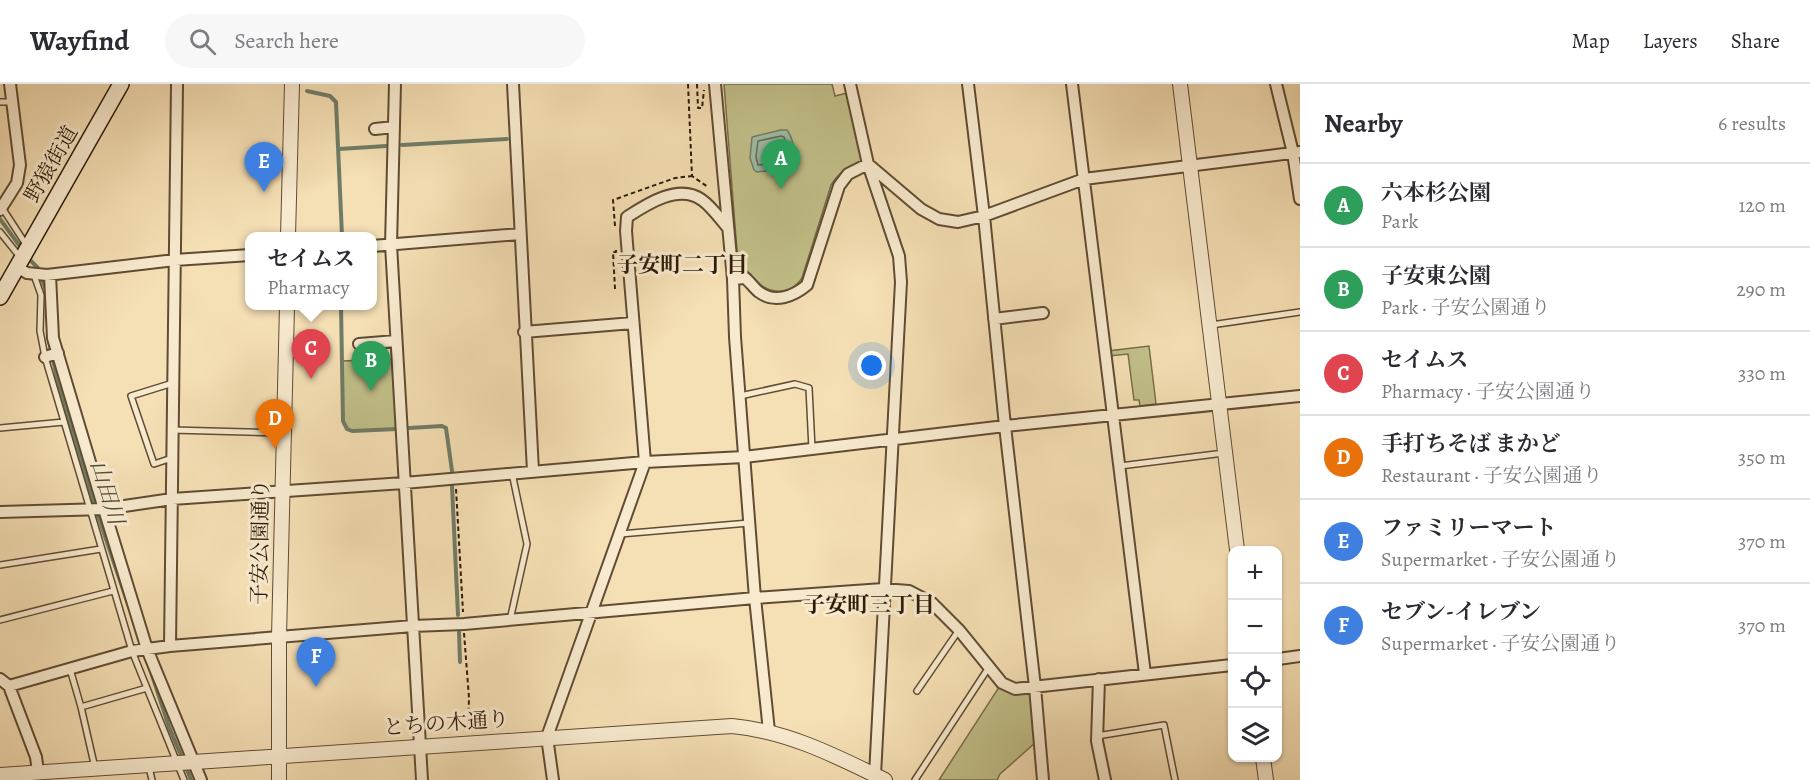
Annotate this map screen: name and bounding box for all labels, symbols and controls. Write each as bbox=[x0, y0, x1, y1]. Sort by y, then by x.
search box bbox=[165, 14, 585, 68]
text: Wayfind bbox=[30, 22, 129, 60]
icon: search bbox=[186, 25, 219, 58]
text: Search here bbox=[234, 26, 339, 56]
text: Map bbox=[1571, 27, 1610, 55]
text: Layers bbox=[1643, 27, 1698, 55]
text: Share bbox=[1731, 27, 1780, 55]
text: Nearby bbox=[1324, 106, 1403, 141]
text: 6 results bbox=[1718, 110, 1786, 137]
street label: 野猿街道 bbox=[18, 121, 84, 207]
pin: A bbox=[762, 140, 800, 189]
pin: E bbox=[244, 142, 284, 192]
text: 六本杉公園 bbox=[1381, 178, 1491, 208]
text: A bbox=[1337, 192, 1350, 219]
text: 120 m bbox=[1738, 192, 1786, 219]
text: Park bbox=[1381, 208, 1419, 235]
popup bbox=[245, 232, 377, 310]
text: セイムス bbox=[267, 244, 355, 274]
district label: 子安町二丁目 bbox=[616, 250, 748, 280]
text: 子安東公園 bbox=[1381, 261, 1491, 291]
text: Pharmacy bbox=[267, 274, 349, 301]
text: B bbox=[1337, 276, 1350, 303]
text: 290 m bbox=[1736, 276, 1786, 303]
text: Park · 子安公園通り bbox=[1381, 294, 1550, 321]
pin: C bbox=[292, 330, 330, 379]
pin: B bbox=[352, 342, 391, 391]
text: セイムス bbox=[1381, 345, 1468, 375]
your location bbox=[857, 351, 886, 380]
text: C bbox=[1337, 360, 1350, 387]
text: 330 m bbox=[1738, 360, 1786, 387]
text: Pharmacy · 子安公園通り bbox=[1381, 378, 1595, 405]
pin: D bbox=[256, 400, 294, 449]
text: 手打ちそば まかど bbox=[1381, 429, 1561, 459]
text: D bbox=[1337, 444, 1350, 471]
text: 350 m bbox=[1738, 444, 1786, 471]
water label: 山田川 bbox=[83, 456, 132, 530]
text: Restaurant · 子安公園通り bbox=[1381, 462, 1603, 489]
street label: 子安公園通り bbox=[245, 479, 275, 605]
text: ファミリーマート bbox=[1381, 513, 1557, 543]
text: E bbox=[1338, 528, 1349, 555]
text: 370 m bbox=[1738, 528, 1786, 555]
map controls bbox=[1228, 546, 1282, 762]
button: + bbox=[1228, 546, 1282, 600]
text: Supermarket · 子安公園通り bbox=[1381, 546, 1620, 573]
district label: 子安町三丁目 bbox=[803, 590, 935, 620]
text: セブン-イレブン bbox=[1381, 597, 1541, 627]
button: − bbox=[1228, 600, 1282, 654]
text: F bbox=[1338, 612, 1349, 639]
text: 370 m bbox=[1738, 612, 1786, 639]
text: Supermarket · 子安公園通り bbox=[1381, 630, 1620, 657]
pin: F bbox=[296, 638, 336, 687]
button: locate bbox=[1228, 654, 1282, 708]
street label: とちの木通り bbox=[382, 705, 510, 741]
button: layers bbox=[1228, 708, 1282, 762]

